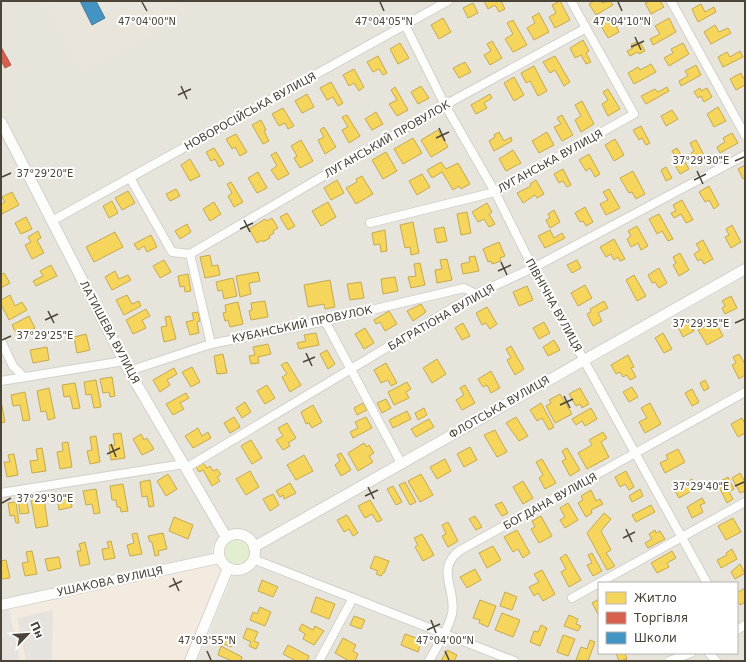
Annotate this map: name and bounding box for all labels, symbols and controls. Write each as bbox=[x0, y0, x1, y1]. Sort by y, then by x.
text: 47°04'00"N bbox=[118, 16, 176, 27]
text: 47°04'05"N bbox=[355, 16, 413, 27]
text: 47°04'10"N bbox=[593, 16, 651, 27]
street label: НОВОРОСІЙСЬКА ВУЛИЦЯ bbox=[182, 70, 318, 153]
street label: ЛУГАНСЬКИЙ ПРОВУЛОК bbox=[322, 98, 453, 181]
street label: ЛУГАНСЬКА ВУЛИЦЯ bbox=[495, 127, 605, 196]
text: 37°29'30"E bbox=[673, 155, 729, 166]
text: 37°29'20"E bbox=[17, 168, 73, 179]
street label: ПІВНІЧНА ВУЛИЦЯ bbox=[523, 256, 585, 354]
street label: ЛАТИШЕВА ВУЛИЦЯ bbox=[77, 278, 142, 386]
street label: БАГРАТІОНА ВУЛИЦЯ bbox=[386, 282, 497, 353]
street label: КУБАНСЬКИЙ ПРОВУЛОК bbox=[231, 303, 374, 346]
text: 37°29'35"E bbox=[673, 318, 729, 329]
text: 37°29'25"E bbox=[17, 330, 73, 341]
street label: ФЛОТСЬКА ВУЛИЦЯ bbox=[447, 373, 552, 442]
street label: БОГДАНА ВУЛИЦЯ bbox=[501, 470, 599, 533]
text: 37°29'40"E bbox=[673, 481, 729, 492]
text: 37°29'30"E bbox=[17, 493, 73, 504]
street label: УШАКОВА ВУЛИЦЯ bbox=[56, 564, 164, 599]
legend bbox=[598, 582, 738, 654]
text: Житло bbox=[634, 591, 677, 605]
text: Торгівля bbox=[633, 611, 688, 625]
north arrow bbox=[8, 614, 48, 654]
text: Пн bbox=[27, 620, 46, 640]
text: Школи bbox=[634, 631, 677, 645]
text: 47°03'55"N bbox=[178, 635, 236, 646]
text: 47°04'00"N bbox=[416, 635, 474, 646]

